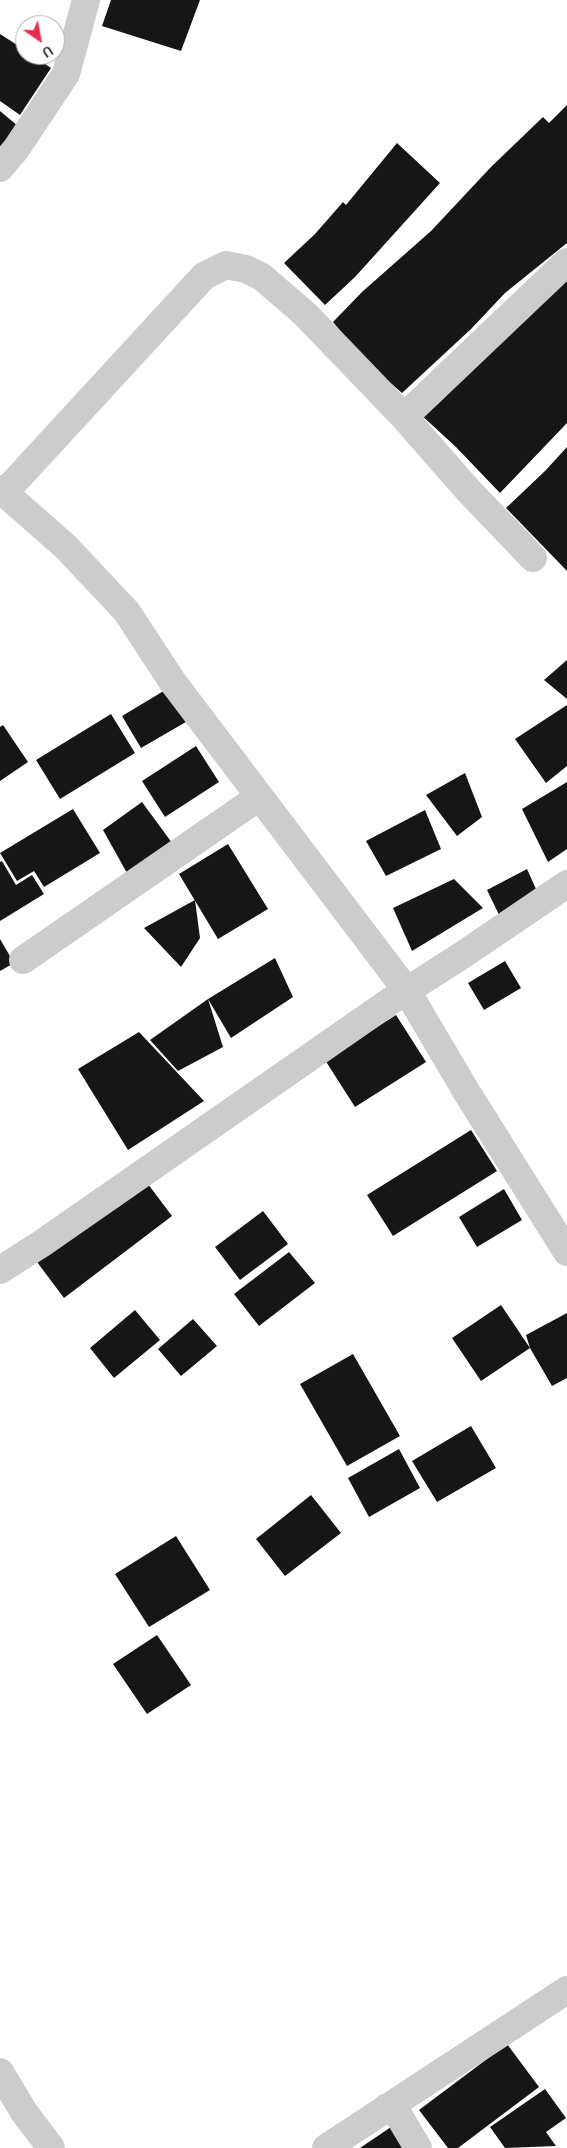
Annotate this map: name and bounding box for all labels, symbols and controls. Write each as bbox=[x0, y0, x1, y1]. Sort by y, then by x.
north arrow bbox=[15, 15, 65, 65]
text: U bbox=[39, 42, 56, 62]

